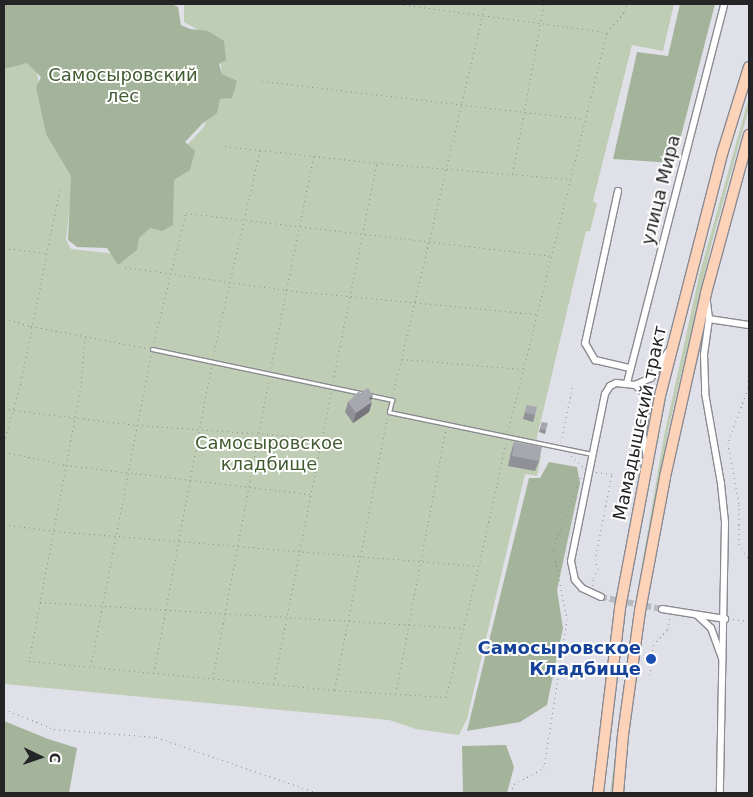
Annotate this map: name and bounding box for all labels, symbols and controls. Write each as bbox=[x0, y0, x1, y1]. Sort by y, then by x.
park label: Самосыровский лес bbox=[48, 65, 198, 108]
street label: улица Мира bbox=[637, 133, 685, 247]
street label: Мамадышский тракт bbox=[609, 324, 671, 522]
park label: Самосыровское кладбище bbox=[195, 433, 343, 476]
place label: Самосыровское Кладбище bbox=[478, 638, 641, 681]
marker: Самосыровское Кладбище bbox=[645, 653, 657, 665]
north arrow bbox=[15, 732, 65, 782]
text: С bbox=[47, 752, 63, 763]

